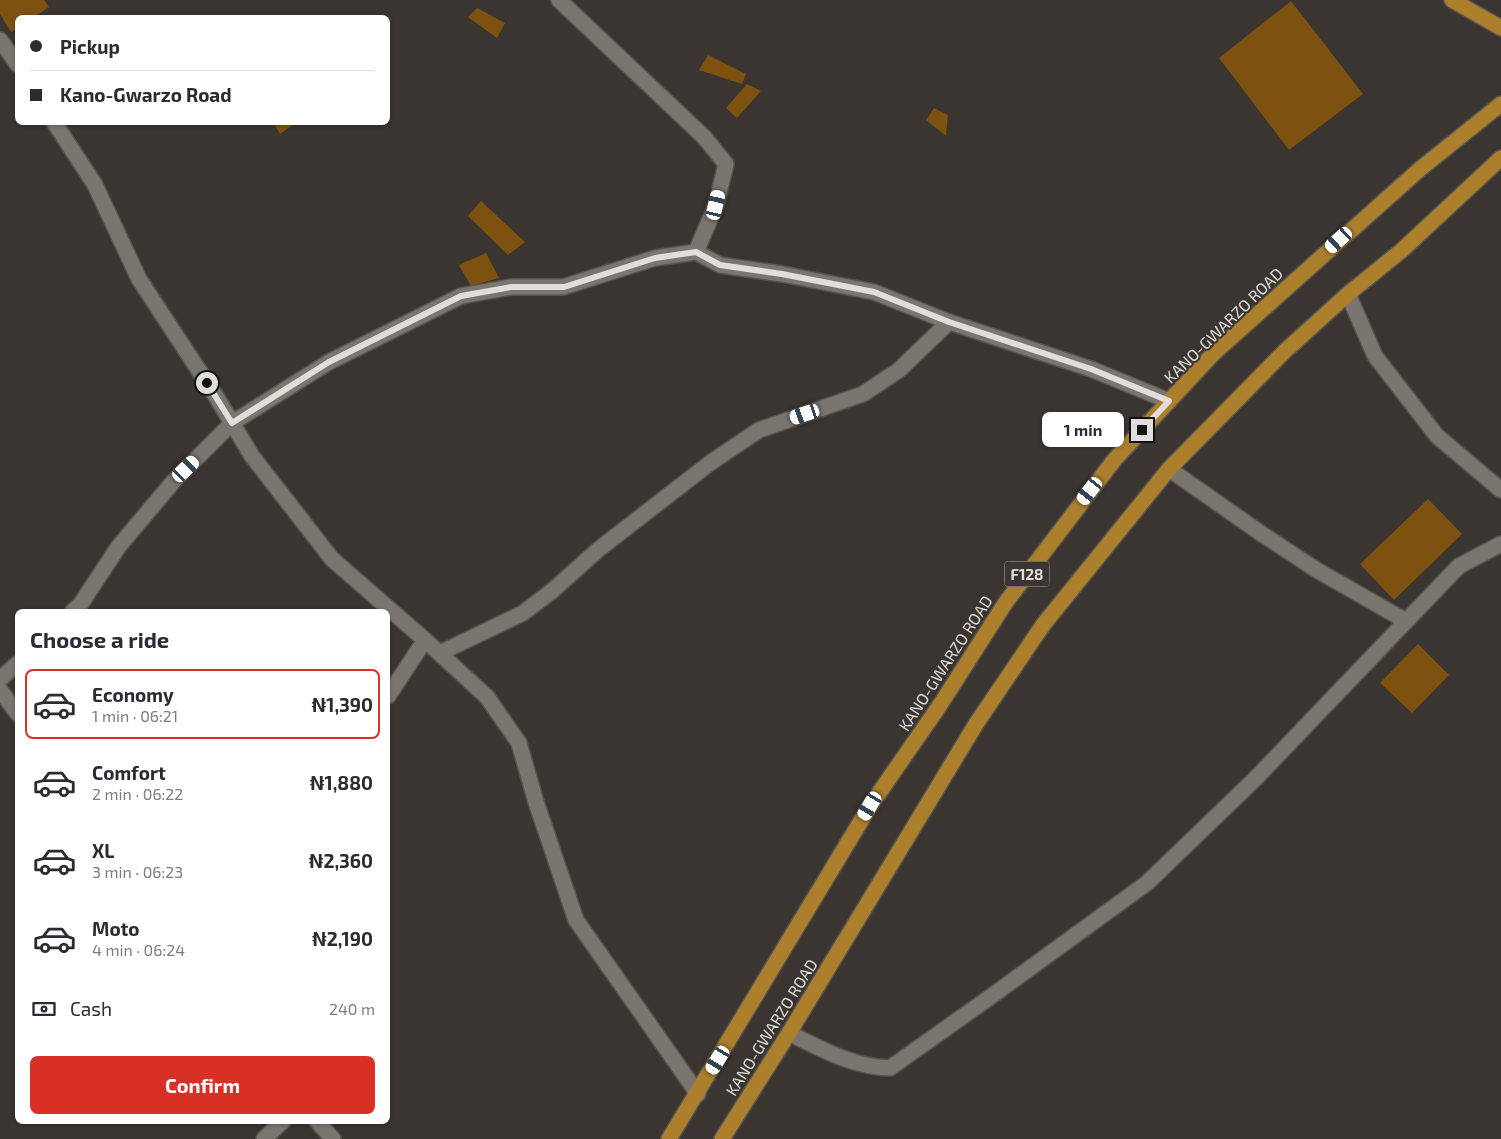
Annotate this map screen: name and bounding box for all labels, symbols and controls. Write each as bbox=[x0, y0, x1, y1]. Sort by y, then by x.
text: Pickup bbox=[60, 35, 120, 58]
text: Kano-Gwarzo Road bbox=[60, 83, 232, 106]
car bbox=[705, 189, 726, 221]
car bbox=[1322, 224, 1355, 256]
street label: KANO-GWARZO ROAD bbox=[1160, 263, 1286, 387]
route start bbox=[196, 372, 218, 394]
car bbox=[788, 402, 821, 426]
callout: 1 min bbox=[1042, 412, 1124, 448]
route end bbox=[1131, 419, 1153, 441]
text: 1 min bbox=[1064, 420, 1102, 439]
car bbox=[169, 453, 202, 485]
car bbox=[1074, 475, 1105, 507]
road number: F128 bbox=[1004, 562, 1050, 586]
street label: KANO-GWARZO ROAD bbox=[894, 592, 996, 734]
text: Choose a ride bbox=[30, 626, 169, 652]
icon: car bbox=[32, 682, 77, 727]
text: Economy bbox=[92, 683, 174, 706]
text: ₦1,390 bbox=[312, 693, 373, 716]
text: 1 min · 06:21 bbox=[92, 706, 178, 725]
icon: car bbox=[32, 760, 77, 805]
text: Comfort bbox=[92, 761, 166, 784]
text: ₦1,880 bbox=[310, 771, 373, 794]
text: 2 min · 06:22 bbox=[92, 784, 183, 803]
car bbox=[855, 789, 884, 823]
icon: car bbox=[32, 838, 77, 883]
text: XL bbox=[92, 839, 114, 862]
text: ₦2,360 bbox=[309, 849, 373, 872]
text: 3 min · 06:23 bbox=[92, 862, 183, 881]
icon: car bbox=[32, 916, 77, 961]
text: Moto bbox=[92, 917, 140, 940]
text: ₦2,190 bbox=[312, 927, 373, 950]
text: 4 min · 06:24 bbox=[92, 940, 185, 959]
street label: KANO-GWARZO ROAD bbox=[721, 955, 821, 1099]
icon: cash bbox=[30, 995, 58, 1023]
text: Cash bbox=[70, 997, 112, 1020]
text: 240 m bbox=[329, 999, 375, 1018]
car bbox=[703, 1043, 732, 1077]
button: Confirm bbox=[30, 1056, 375, 1114]

